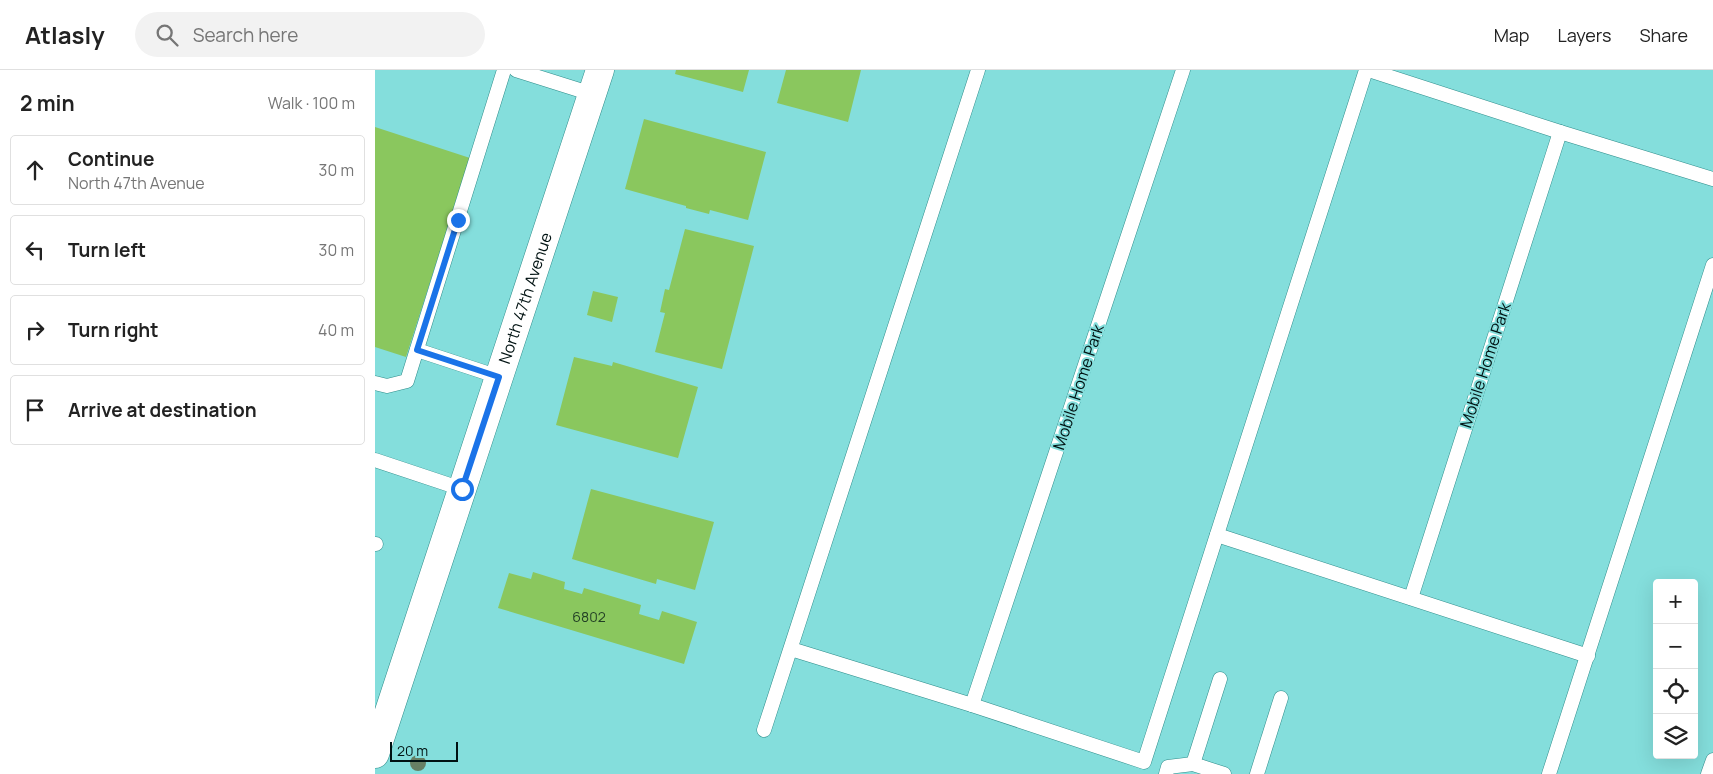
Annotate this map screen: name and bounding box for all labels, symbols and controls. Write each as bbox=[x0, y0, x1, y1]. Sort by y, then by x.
search box bbox=[135, 12, 485, 57]
text: Atlasly bbox=[25, 18, 105, 51]
icon: search bbox=[153, 21, 181, 49]
text: Search here bbox=[193, 22, 298, 48]
text: Map bbox=[1494, 23, 1529, 47]
text: Layers bbox=[1557, 23, 1611, 47]
text: Share bbox=[1639, 23, 1688, 47]
text: 2 min bbox=[20, 89, 75, 117]
text: Walk · 100 m bbox=[268, 92, 355, 114]
text: Continue bbox=[68, 146, 154, 172]
icon: ahead bbox=[21, 156, 49, 184]
text: 30 m bbox=[319, 159, 354, 181]
text: North 47th Avenue bbox=[68, 172, 205, 194]
route end bbox=[447, 209, 470, 232]
street label: North 47th Avenue bbox=[493, 230, 557, 366]
icon: left bbox=[21, 236, 49, 264]
text: Turn left bbox=[68, 237, 146, 263]
text: 30 m bbox=[319, 239, 354, 261]
street label: Mobile Home Park bbox=[1454, 298, 1516, 431]
icon: right bbox=[21, 316, 49, 344]
text: Turn right bbox=[68, 317, 158, 343]
text: 40 m bbox=[318, 319, 354, 341]
street label: Mobile Home Park bbox=[1047, 320, 1109, 453]
icon: arrive bbox=[21, 396, 49, 424]
text: Arrive at destination bbox=[68, 397, 257, 423]
route start bbox=[451, 478, 474, 501]
map controls bbox=[1653, 579, 1698, 759]
button: + bbox=[1653, 579, 1698, 624]
house number: 6802 bbox=[572, 607, 606, 626]
button: − bbox=[1653, 624, 1698, 669]
button: locate bbox=[1653, 669, 1698, 714]
button: layers bbox=[1653, 714, 1698, 759]
scale bar bbox=[390, 739, 457, 762]
text: 20 m bbox=[397, 741, 428, 760]

